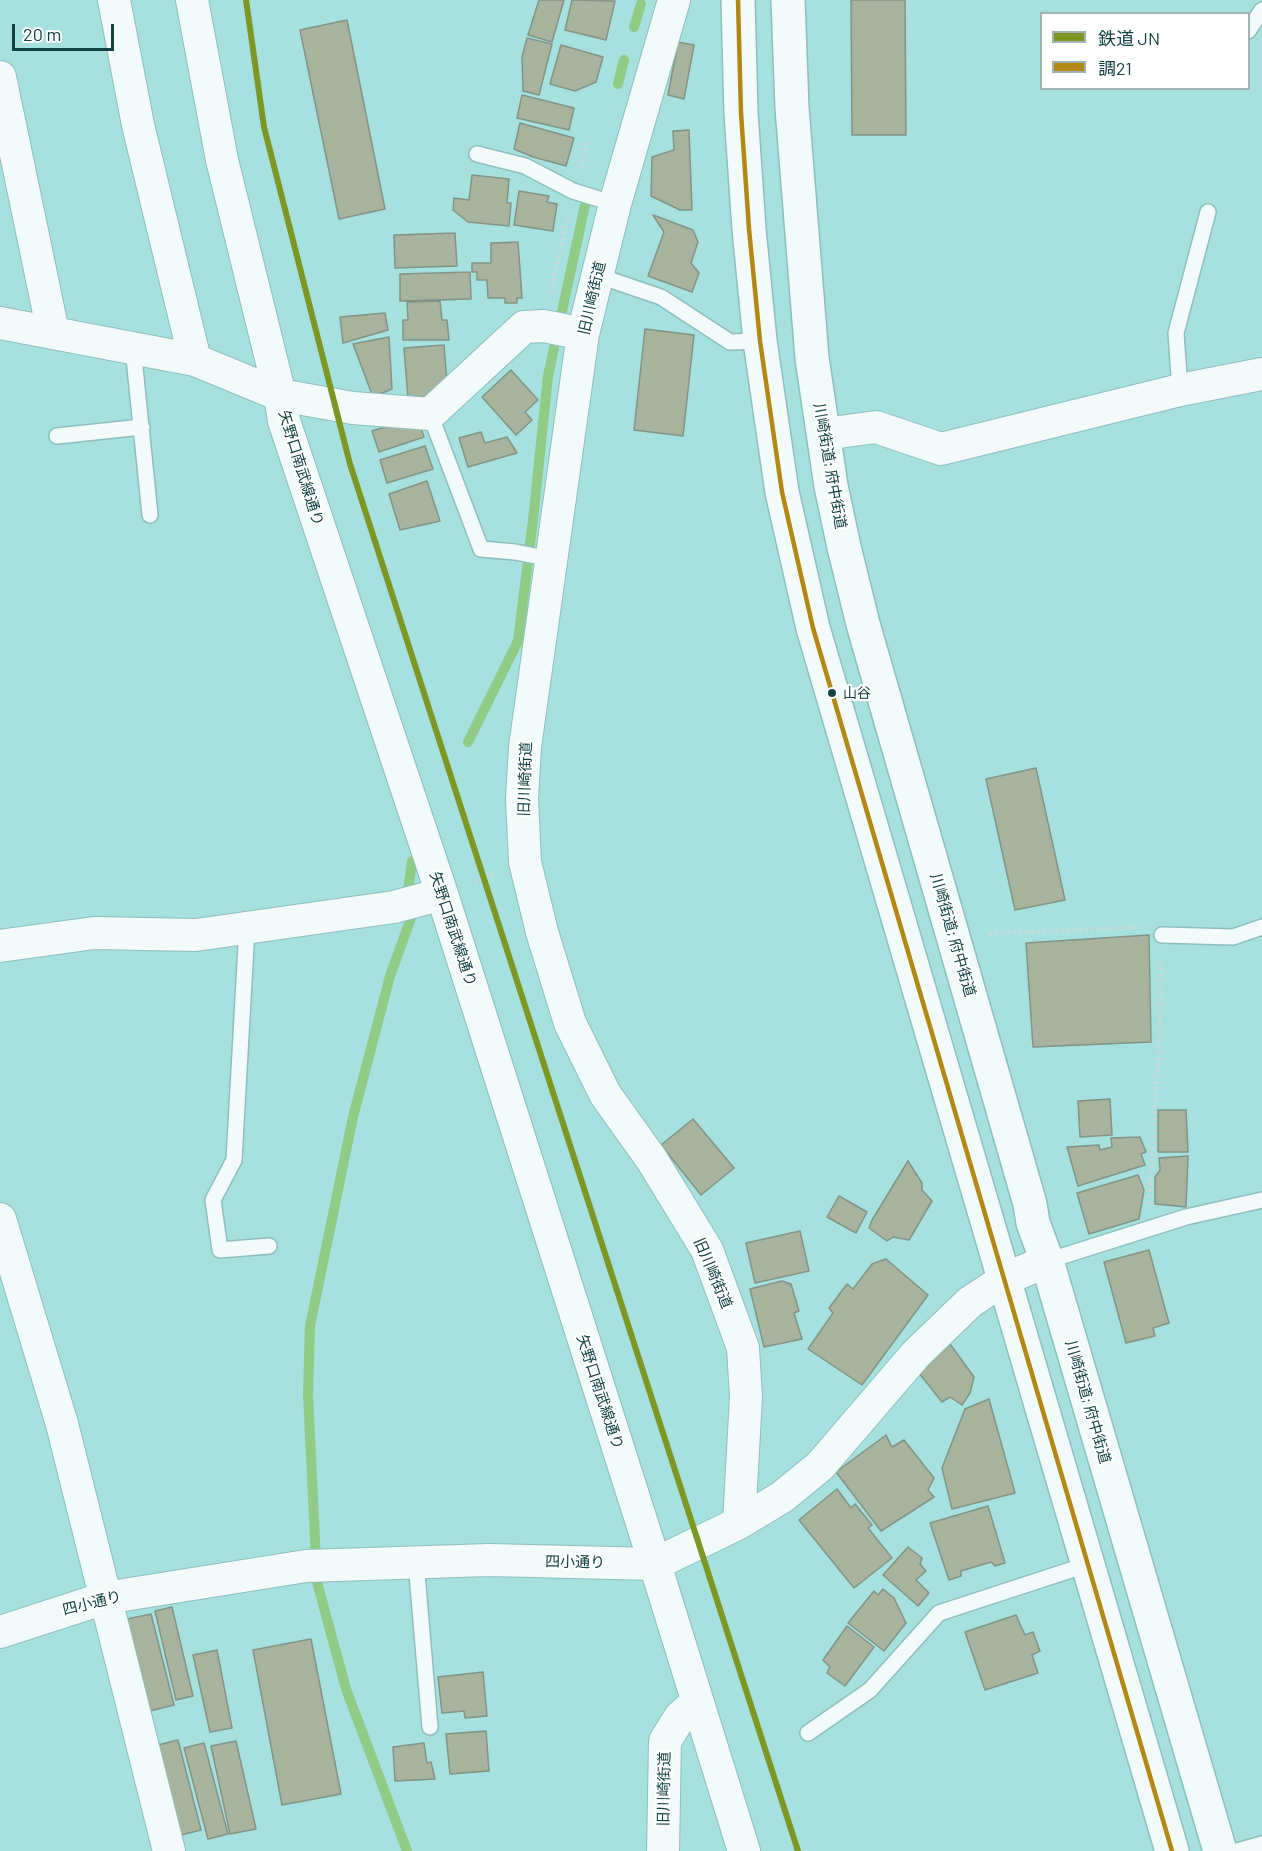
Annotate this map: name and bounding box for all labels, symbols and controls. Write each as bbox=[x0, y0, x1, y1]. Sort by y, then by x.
scale bar bbox=[15, 12, 117, 50]
legend bbox=[1040, 12, 1250, 90]
text: 20 m bbox=[23, 23, 61, 45]
text: 鉄道 JN bbox=[1098, 27, 1160, 49]
text: 調21 bbox=[1098, 57, 1132, 79]
street label: 旧川崎街道 bbox=[575, 259, 609, 337]
street label: 川崎街道; 府中街道 bbox=[810, 402, 850, 530]
street label: 矢野口南武線通り bbox=[275, 408, 327, 528]
place label: 山谷 bbox=[843, 685, 871, 701]
marker: 山谷 bbox=[826, 687, 838, 699]
street label: 旧川崎街道 bbox=[515, 741, 535, 817]
street label: 矢野口南武線通り bbox=[426, 869, 480, 989]
street label: 川崎街道; 府中街道 bbox=[927, 871, 979, 999]
street label: 旧川崎街道 bbox=[690, 1235, 736, 1311]
street label: 矢野口南武線通り bbox=[573, 1332, 627, 1452]
street label: 川崎街道; 府中街道 bbox=[1062, 1338, 1114, 1466]
street label: 四小通り bbox=[545, 1552, 605, 1572]
street label: 四小通り bbox=[61, 1587, 123, 1619]
street label: 旧川崎街道 bbox=[654, 1751, 674, 1827]

